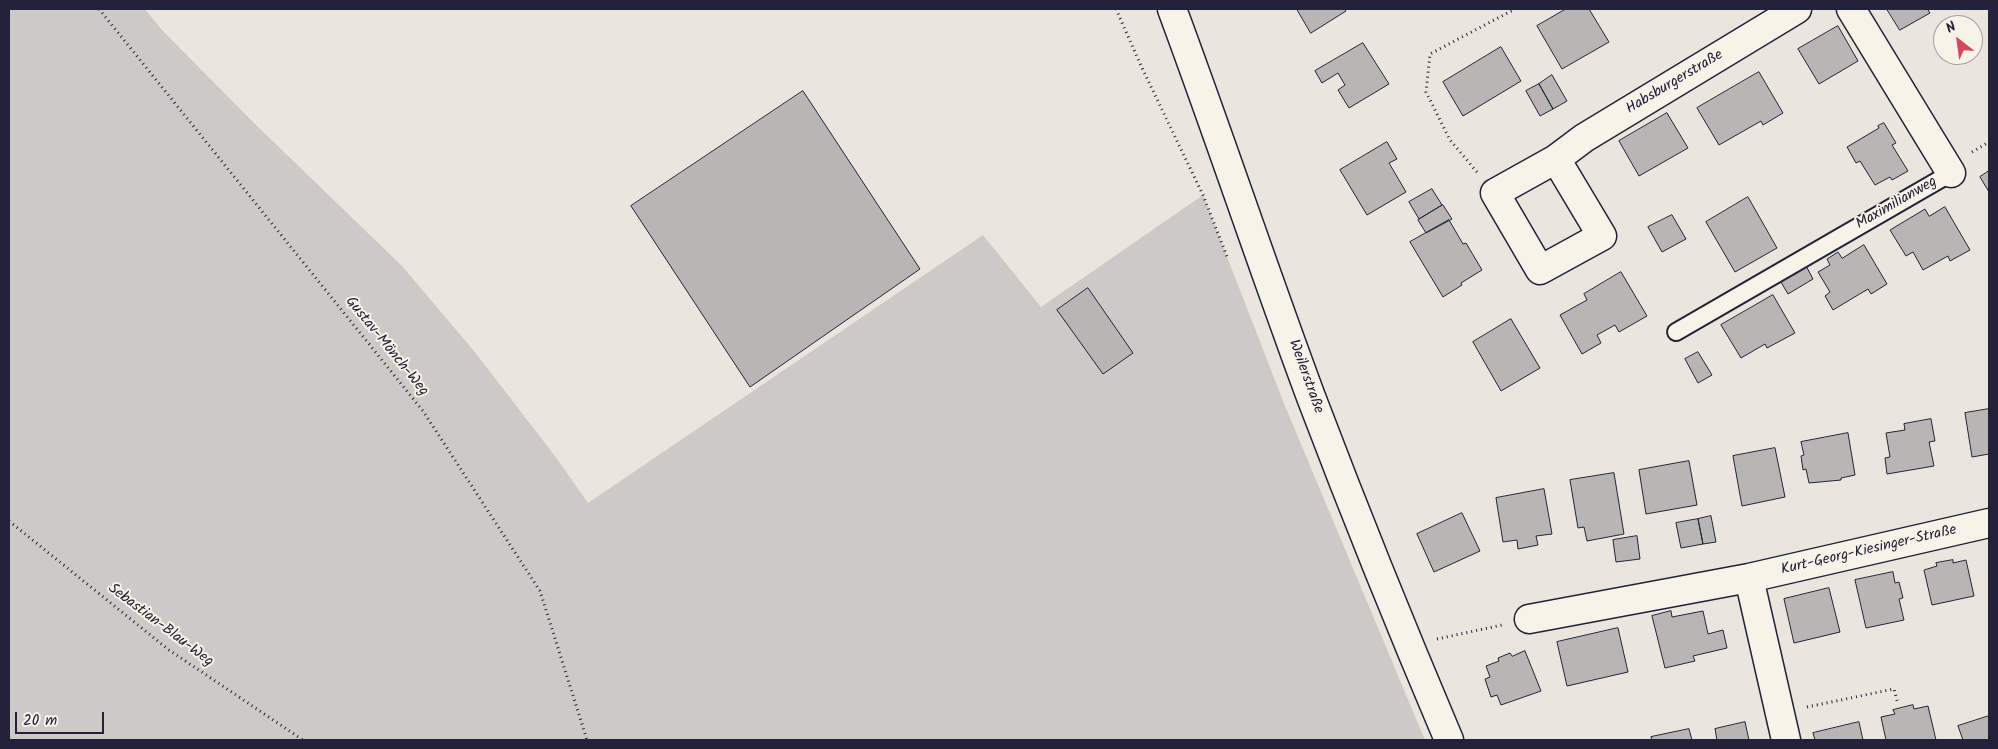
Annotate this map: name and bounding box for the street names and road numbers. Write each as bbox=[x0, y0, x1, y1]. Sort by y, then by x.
street label: Habsburgerstraße bbox=[1623, 47, 1727, 119]
street label: Maximilianweg bbox=[1853, 174, 1941, 234]
street label: Gustav-Mönch-Weg bbox=[340, 294, 432, 400]
street label: Weilerstraße bbox=[1283, 338, 1327, 416]
street label: Kurt-Georg-Kiesinger-Straße bbox=[1779, 522, 1959, 580]
street label: Sebastian-Blau-Weg bbox=[104, 581, 216, 671]

